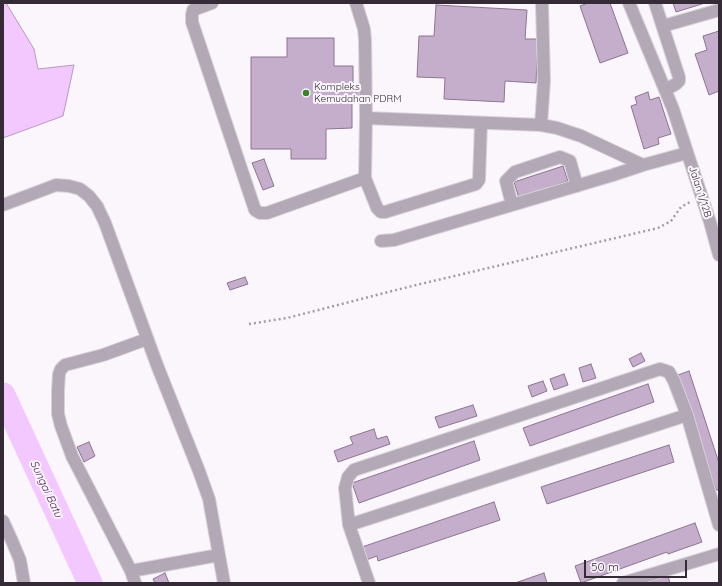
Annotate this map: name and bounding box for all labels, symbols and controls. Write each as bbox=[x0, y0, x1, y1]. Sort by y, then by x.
place label: Kompleks Kemudahan PDRM bbox=[314, 81, 401, 104]
marker: Kompleks Kemudahan PDRM bbox=[301, 88, 311, 98]
street label: Jalan 1/12B bbox=[686, 165, 714, 219]
water label: Sungai Batu bbox=[27, 458, 65, 520]
scale bar bbox=[586, 552, 689, 578]
text: 50 m bbox=[591, 559, 619, 574]

